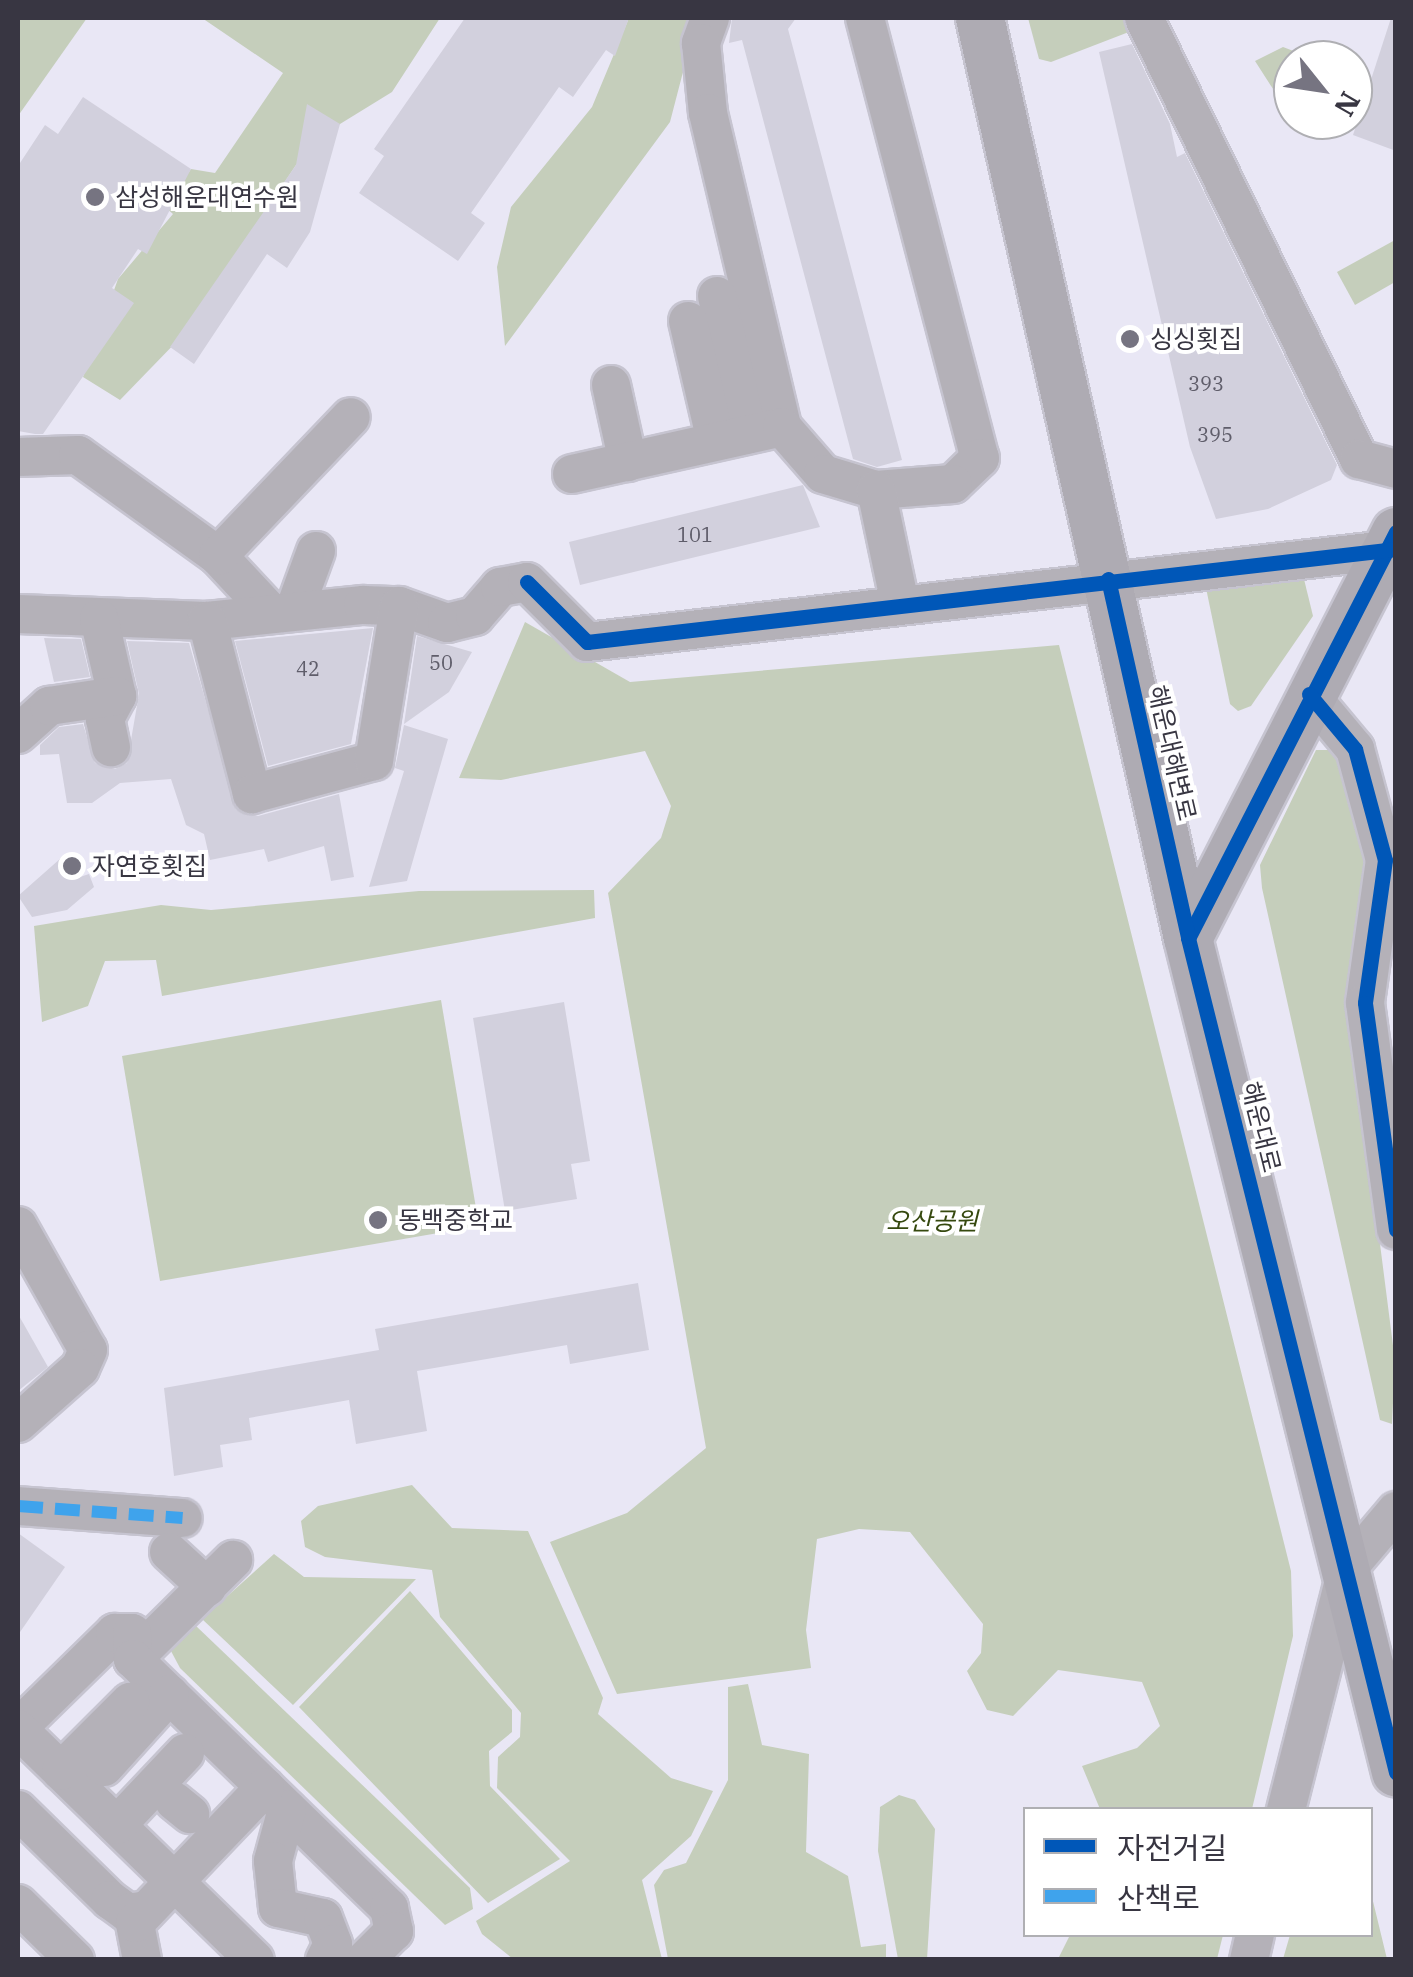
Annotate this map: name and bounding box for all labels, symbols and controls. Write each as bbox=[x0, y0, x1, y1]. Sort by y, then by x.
north arrow bbox=[1273, 40, 1373, 140]
text: N bbox=[1326, 85, 1369, 123]
place label: 삼성해운대연수원 bbox=[115, 182, 299, 212]
marker: 삼성해운대연수원 bbox=[84, 186, 106, 208]
place label: 싱싱횟집 bbox=[1150, 324, 1242, 354]
marker: 싱싱횟집 bbox=[1119, 328, 1141, 350]
house number: 393 bbox=[1188, 371, 1224, 395]
house number: 395 bbox=[1197, 422, 1233, 446]
house number: 101 bbox=[677, 522, 713, 546]
house number: 50 bbox=[429, 650, 453, 674]
house number: 42 bbox=[296, 656, 320, 680]
street label: 해운대해변로 bbox=[1142, 682, 1202, 824]
place label: 자연호횟집 bbox=[92, 851, 207, 881]
marker: 자연호횟집 bbox=[61, 855, 83, 877]
street label: 해운대로 bbox=[1235, 1079, 1287, 1175]
place label: 동백중학교 bbox=[398, 1205, 513, 1235]
park label: 오산공원 bbox=[886, 1206, 978, 1236]
marker: 동백중학교 bbox=[367, 1209, 389, 1231]
legend bbox=[1023, 1807, 1373, 1937]
text: 자전거길 bbox=[1117, 1828, 1227, 1867]
text: 산책로 bbox=[1117, 1878, 1200, 1917]

